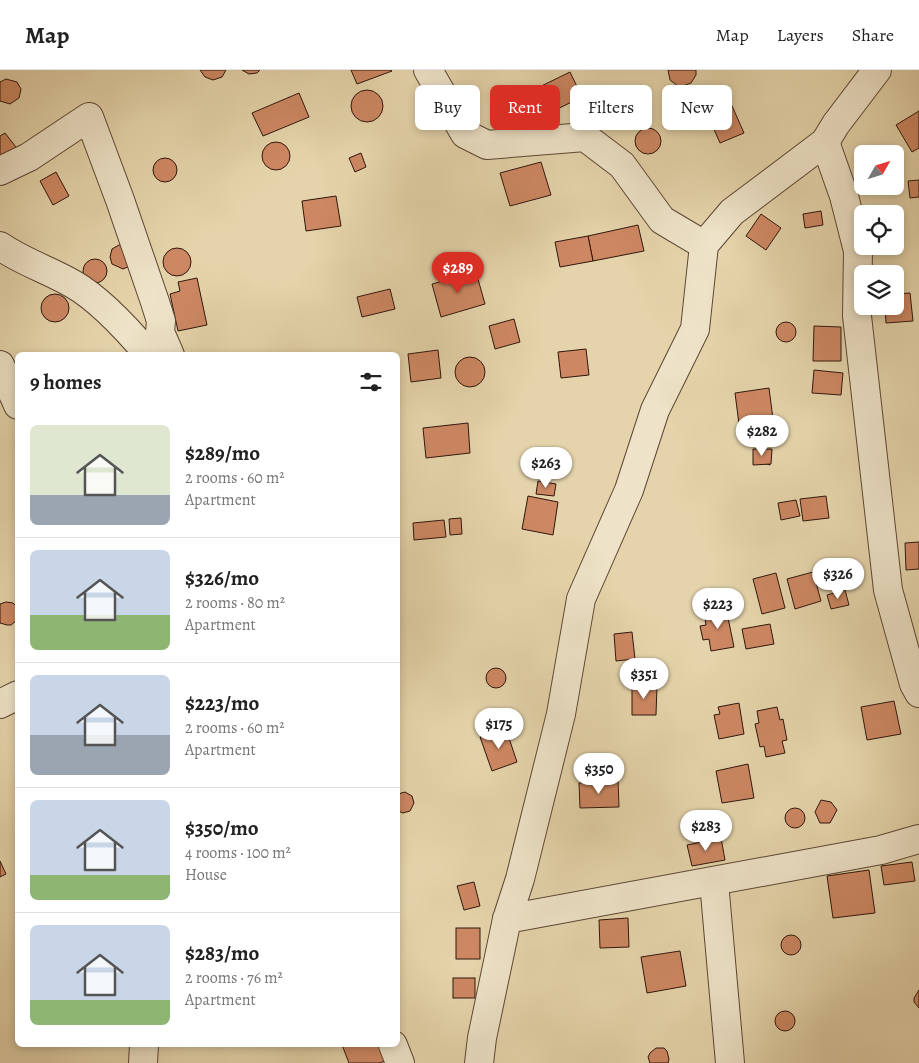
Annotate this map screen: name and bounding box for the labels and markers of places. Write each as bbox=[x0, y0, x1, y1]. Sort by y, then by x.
pin: $289 bbox=[428, 252, 488, 294]
pin: $282 bbox=[732, 414, 792, 457]
pin: $263 bbox=[516, 446, 576, 489]
pin: $326 bbox=[808, 558, 868, 600]
pin: $223 bbox=[688, 588, 748, 630]
pin: $351 bbox=[614, 658, 674, 700]
pin: $175 bbox=[469, 708, 529, 750]
pin: $350 bbox=[569, 752, 629, 795]
pin: $283 bbox=[676, 810, 736, 852]

